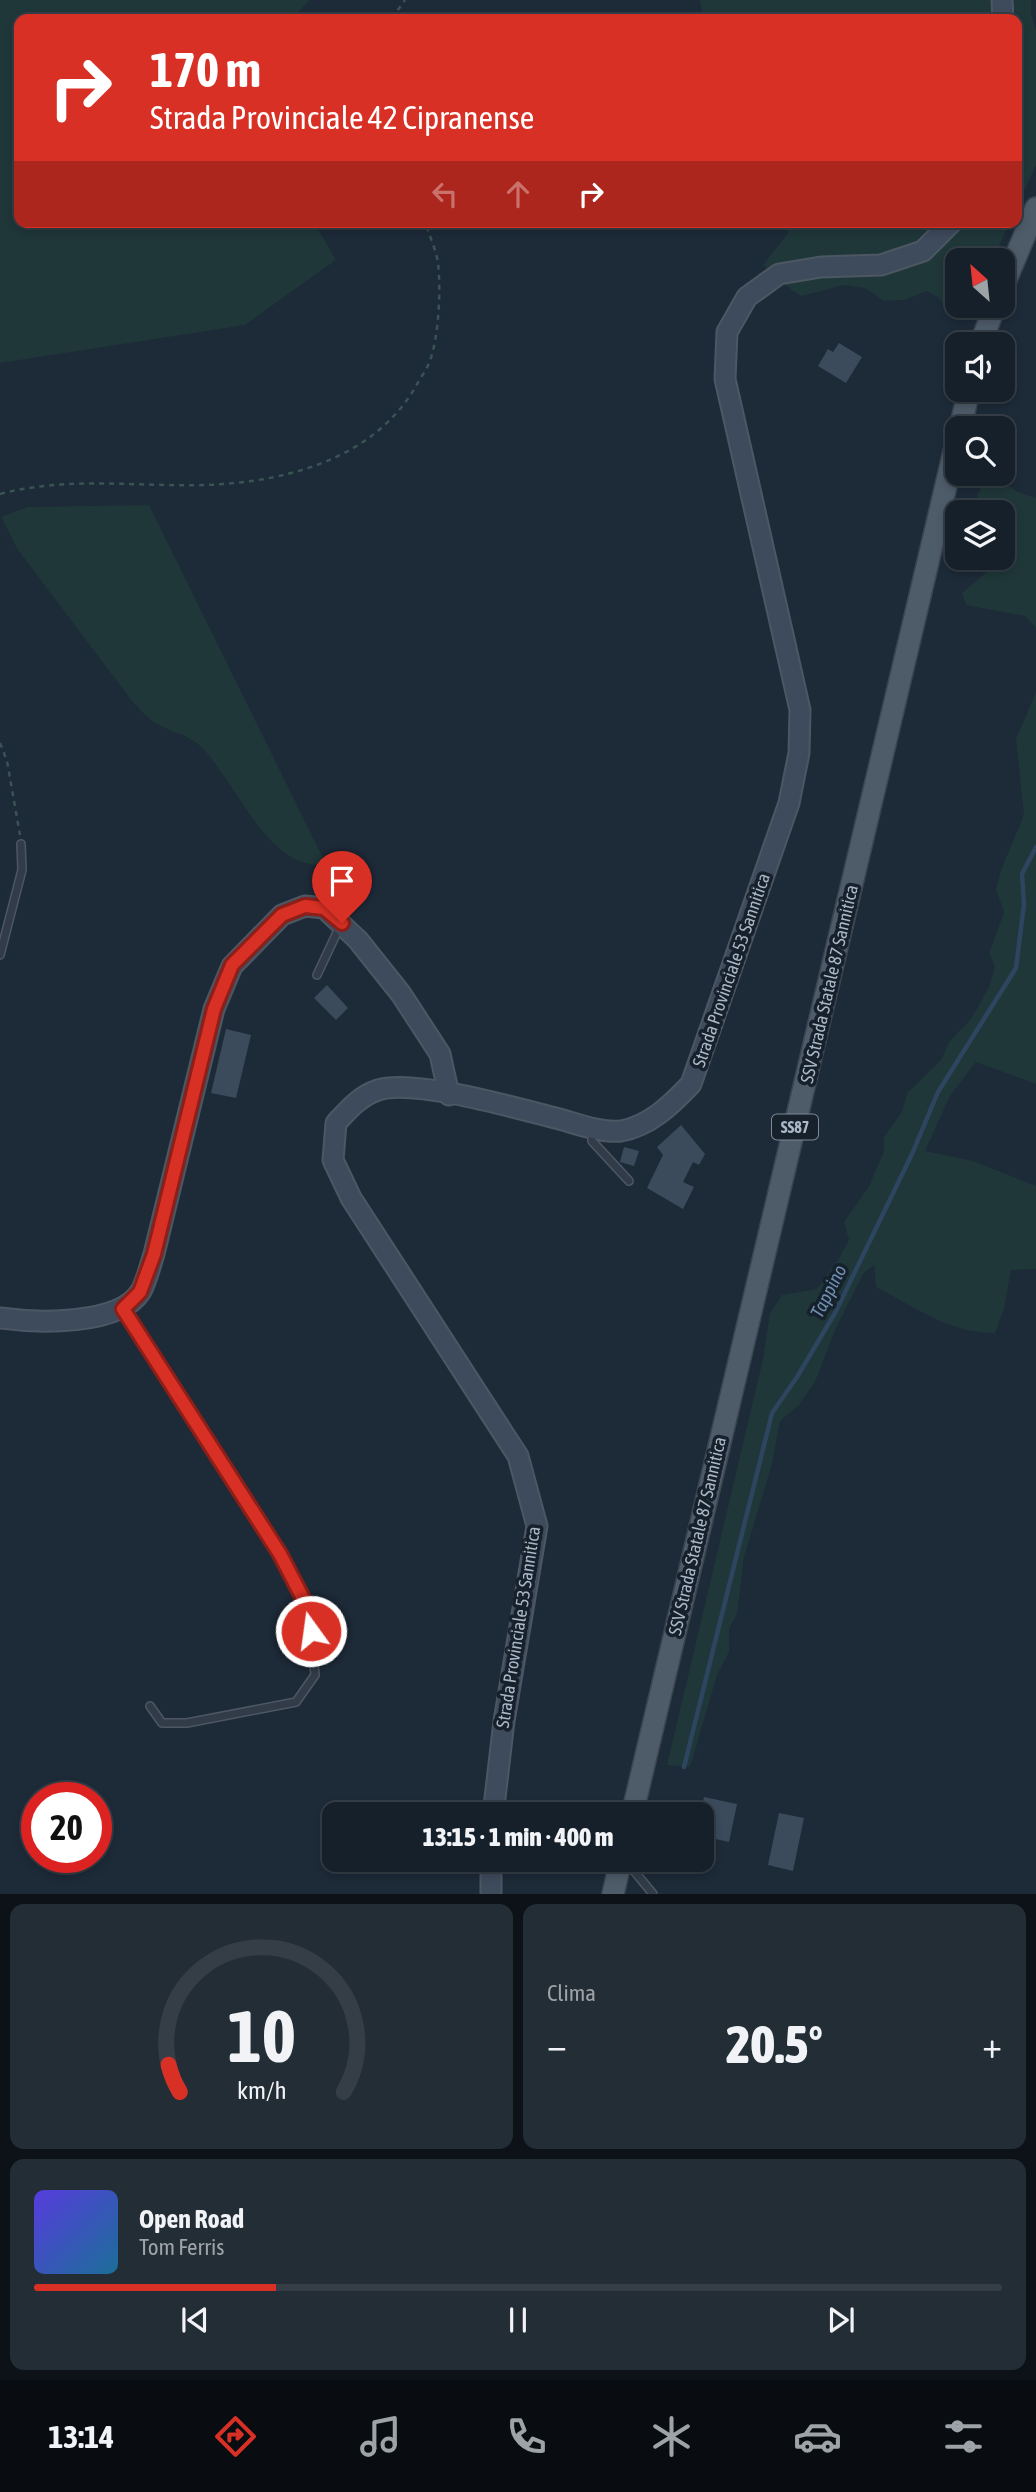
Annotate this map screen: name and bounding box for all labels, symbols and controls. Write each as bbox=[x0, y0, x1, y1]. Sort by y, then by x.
text: 170 m bbox=[150, 41, 261, 97]
icon: right bbox=[35, 42, 126, 133]
text: Strada Provinciale 42 Cipranense bbox=[150, 99, 534, 136]
icon: left bbox=[426, 175, 464, 213]
icon: ahead bbox=[499, 175, 537, 213]
icon: right bbox=[572, 175, 610, 213]
north arrow bbox=[945, 248, 1015, 318]
map controls bbox=[945, 248, 1015, 570]
button: sound bbox=[945, 332, 1015, 402]
button: search bbox=[945, 416, 1015, 486]
button: layers bbox=[945, 500, 1015, 570]
pin bbox=[312, 851, 372, 923]
icon: arrive bbox=[323, 862, 361, 900]
street label: Strada Provinciale 53 Sannitica bbox=[688, 870, 774, 1070]
street label: SSV Strada Statale 87 Sannitica bbox=[796, 883, 862, 1085]
road number: SS87 bbox=[772, 1114, 818, 1140]
water label: Tappino bbox=[805, 1261, 851, 1321]
street label: SSV Strada Statale 87 Sannitica bbox=[664, 1435, 730, 1637]
street label: Strada Provinciale 53 Sannitica bbox=[492, 1525, 544, 1729]
position arrow bbox=[274, 1594, 348, 1668]
speed limit sign: 20 bbox=[21, 1782, 112, 1873]
text: 13:15 · 1 min · 400 m bbox=[423, 1822, 613, 1852]
text: Clima bbox=[547, 1980, 596, 2006]
text: 10 bbox=[227, 1995, 296, 2078]
text: 20.5° bbox=[726, 2014, 823, 2074]
text: − bbox=[547, 2023, 567, 2066]
text: + bbox=[982, 2023, 1002, 2066]
text: km/h bbox=[237, 2076, 286, 2104]
text: Open Road bbox=[139, 2204, 244, 2234]
text: Tom Ferris bbox=[139, 2234, 224, 2260]
icon: previous bbox=[176, 2301, 214, 2339]
icon: pause bbox=[499, 2301, 537, 2339]
icon: next bbox=[822, 2301, 860, 2339]
icon: directions bbox=[211, 2412, 260, 2461]
icon: music bbox=[356, 2412, 405, 2461]
icon: phone bbox=[502, 2412, 551, 2461]
icon: climate bbox=[647, 2412, 696, 2461]
icon: car bbox=[793, 2412, 842, 2461]
icon: filters bbox=[939, 2412, 988, 2461]
text: 13:14 bbox=[48, 2418, 114, 2455]

